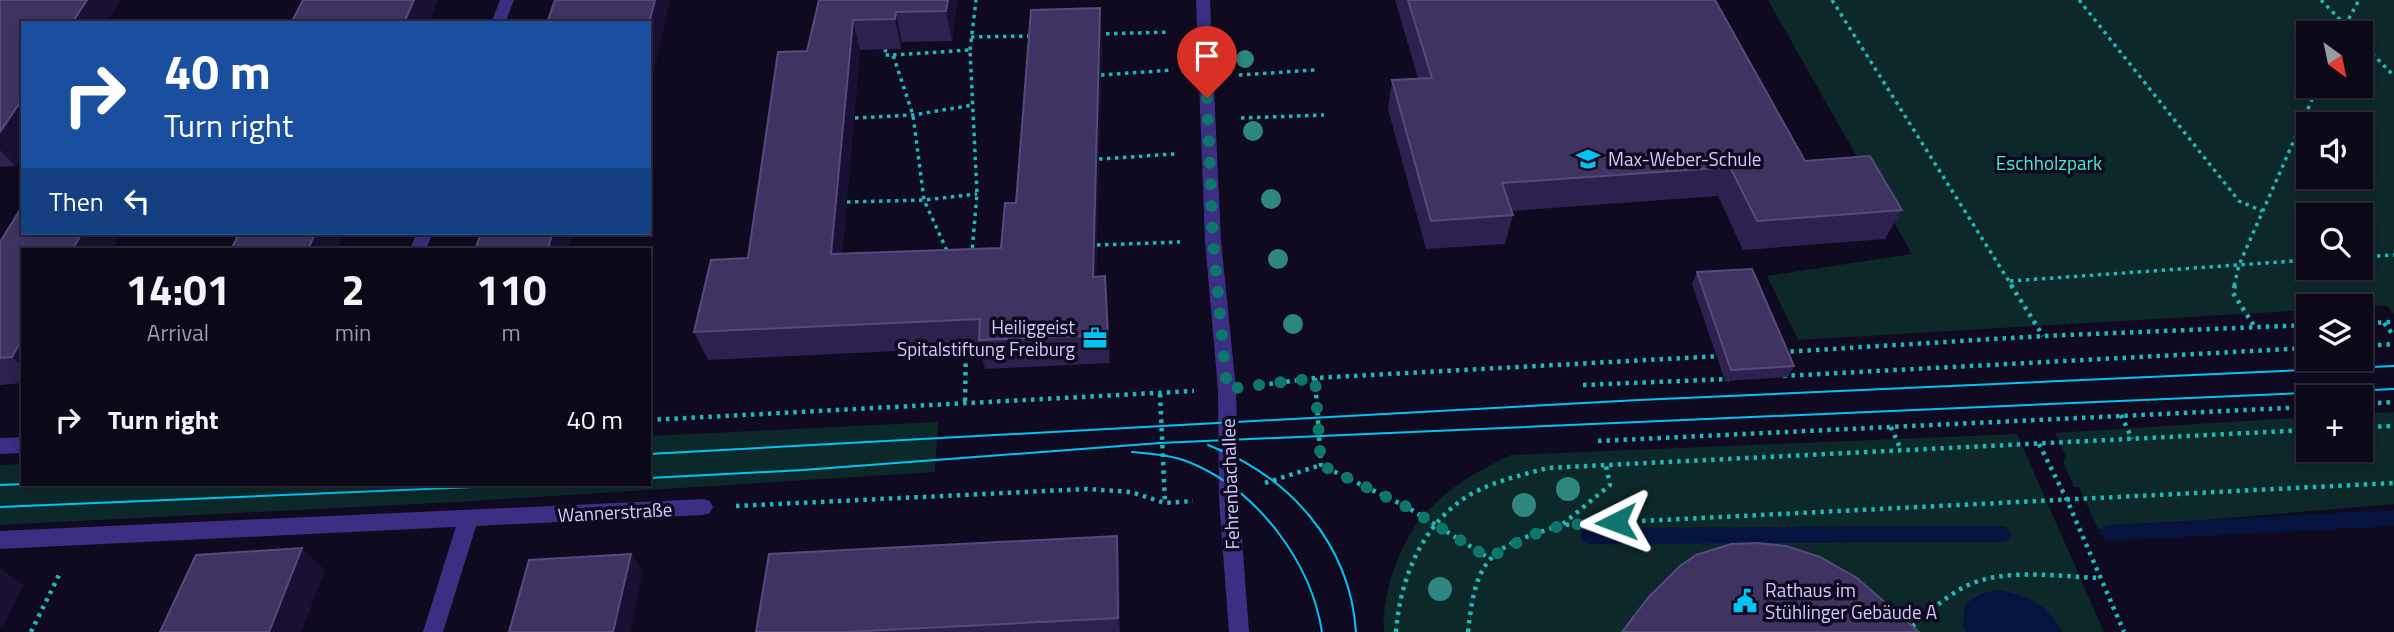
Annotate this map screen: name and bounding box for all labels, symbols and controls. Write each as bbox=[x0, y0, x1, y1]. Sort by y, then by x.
north arrow bbox=[2296, 21, 2373, 98]
map controls bbox=[2296, 21, 2373, 462]
pin bbox=[1177, 26, 1237, 98]
text: 40 m bbox=[164, 33, 271, 108]
icon: arrive bbox=[1188, 37, 1226, 75]
icon: right bbox=[49, 49, 140, 140]
text: Turn right bbox=[164, 101, 293, 149]
button: sound bbox=[2296, 112, 2373, 189]
place label: Max-Weber-Schule bbox=[1608, 144, 1761, 173]
school or university icon: Max-Weber-Schule bbox=[1574, 145, 1602, 173]
park label: Eschholzpark bbox=[1996, 148, 2102, 177]
text: Then bbox=[49, 182, 104, 221]
icon: left bbox=[118, 182, 156, 220]
button: search bbox=[2296, 203, 2373, 280]
text: 14:01 bbox=[125, 257, 230, 321]
text: 2 bbox=[341, 257, 365, 321]
text: 110 bbox=[476, 257, 546, 321]
button: layers bbox=[2296, 294, 2373, 371]
place label: Heiliggeist Spitalstiftung Freiburg bbox=[897, 312, 1075, 363]
text: Arrival bbox=[147, 315, 209, 350]
text: min bbox=[335, 315, 371, 350]
text: m bbox=[502, 315, 521, 350]
office icon: Heiliggeist Spitalstiftung Freiburg bbox=[1081, 324, 1109, 352]
button: + bbox=[2296, 385, 2373, 462]
text: Turn right bbox=[108, 400, 219, 439]
text: 40 m bbox=[566, 400, 623, 439]
icon: right bbox=[49, 401, 87, 439]
street label: Fehrenbachallee bbox=[1213, 418, 1246, 550]
position arrow bbox=[1579, 485, 1653, 559]
street label: Wannerstraße bbox=[557, 494, 673, 529]
place label: Rathaus im Stühlinger Gebäude A bbox=[1765, 575, 1937, 626]
public building icon: Rathaus im Stühlinger Gebäude A bbox=[1731, 587, 1759, 615]

